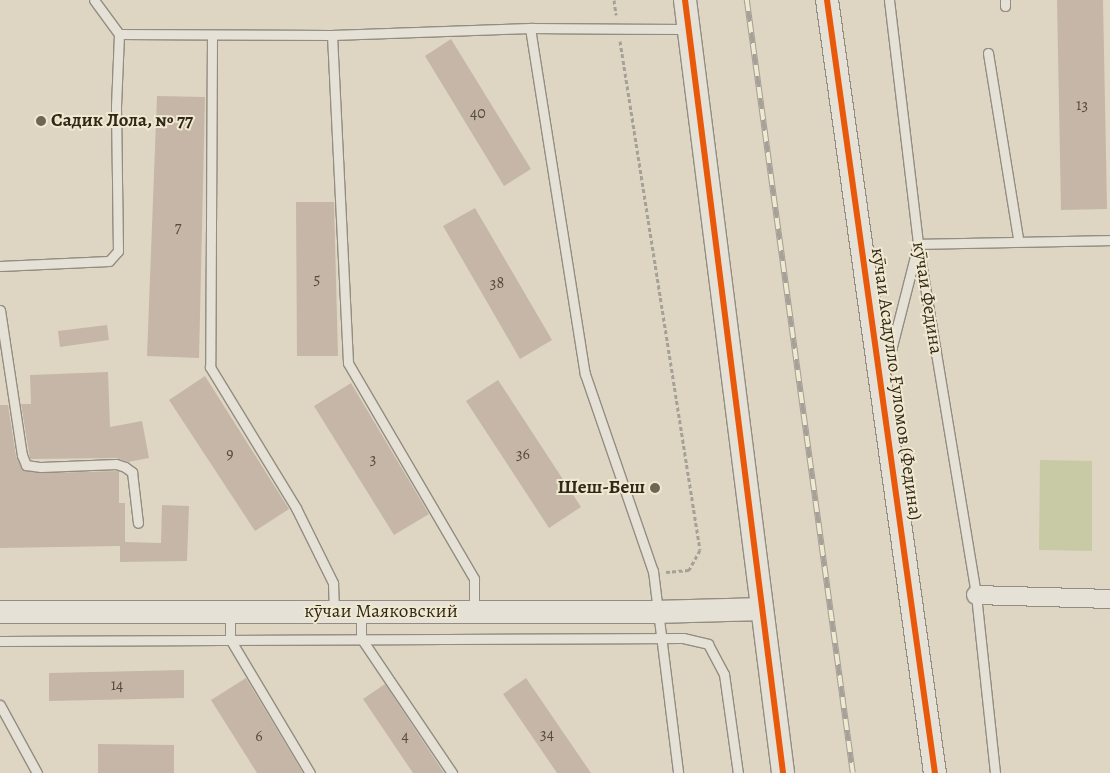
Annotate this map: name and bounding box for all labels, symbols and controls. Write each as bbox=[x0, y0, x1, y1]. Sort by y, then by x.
house number: 13 bbox=[1076, 95, 1088, 115]
house number: 40 bbox=[470, 103, 486, 123]
place label: Садик Лола, № 77 bbox=[51, 110, 194, 132]
marker: Садик Лола, № 77 bbox=[35, 115, 47, 127]
house number: 7 bbox=[175, 217, 181, 237]
street label: кӯчаи Федина bbox=[907, 240, 947, 356]
street label: кӯчаи Асадулло Ғуломов (Федина) bbox=[866, 246, 926, 522]
house number: 5 bbox=[314, 269, 320, 289]
house number: 38 bbox=[490, 273, 504, 293]
house number: 9 bbox=[226, 444, 234, 464]
house number: 36 bbox=[516, 444, 530, 464]
house number: 3 bbox=[370, 449, 376, 469]
place label: Шеш-Беш bbox=[558, 477, 645, 499]
marker: Шеш-Беш bbox=[649, 482, 661, 494]
street label: кӯчаи Маяковский bbox=[304, 601, 458, 623]
house number: 14 bbox=[111, 675, 123, 695]
house number: 34 bbox=[540, 724, 554, 744]
house number: 6 bbox=[255, 726, 263, 746]
house number: 4 bbox=[401, 726, 409, 746]

